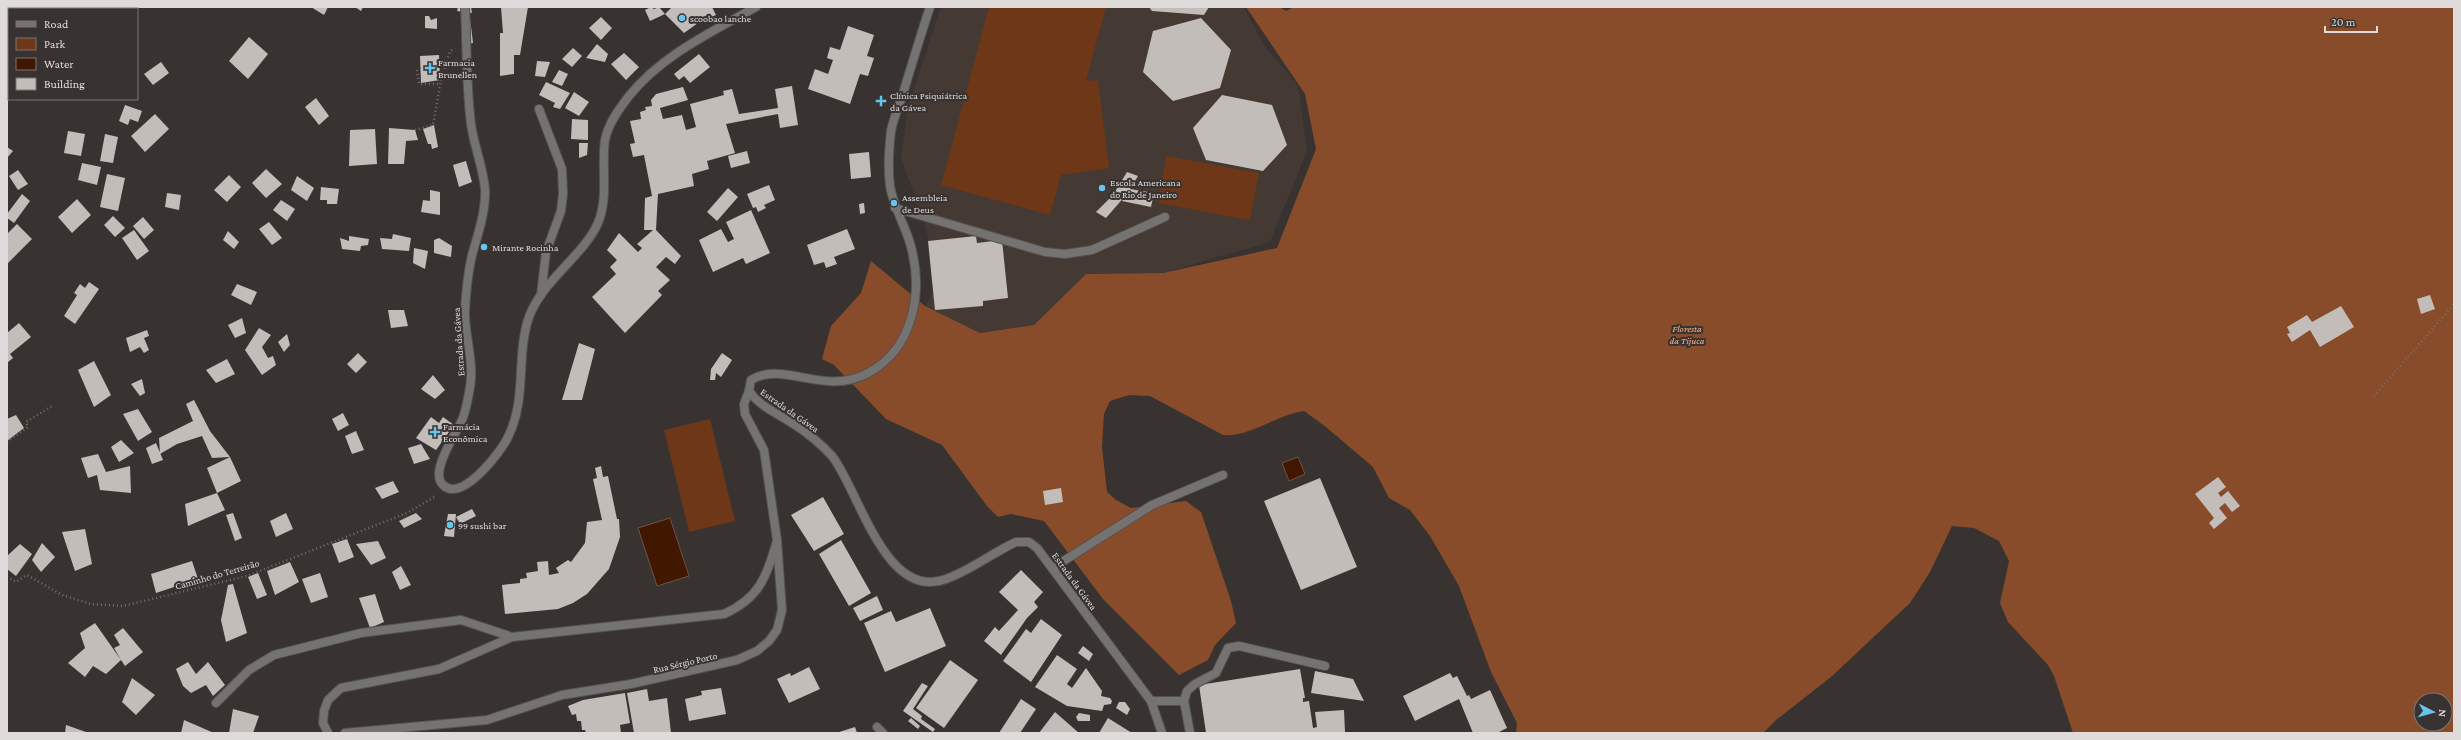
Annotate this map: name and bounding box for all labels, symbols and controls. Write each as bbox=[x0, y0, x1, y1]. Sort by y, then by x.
legend bbox=[8, 8, 138, 100]
scale bar bbox=[2325, 8, 2377, 34]
marker: scoobao lanche bbox=[677, 13, 687, 23]
place label: scoobao lanche bbox=[690, 13, 752, 24]
text: 20 m bbox=[2331, 15, 2356, 29]
text: Road bbox=[44, 17, 69, 31]
text: Park bbox=[44, 37, 66, 51]
text: Water bbox=[44, 57, 74, 71]
place label: Farmacia Brunellen bbox=[438, 57, 478, 80]
marker: Farmacia Brunellen bbox=[425, 63, 435, 73]
text: Building bbox=[44, 77, 85, 91]
place label: Clínica Psiquiátrica da Gávea bbox=[890, 90, 968, 113]
marker: Clínica Psiquiátrica da Gávea bbox=[875, 95, 887, 107]
place label: Escola Americana do Rio de Janeiro bbox=[1110, 177, 1181, 200]
marker: Escola Americana do Rio de Janeiro bbox=[1097, 183, 1107, 193]
place label: Assembleia de Deus bbox=[902, 192, 948, 215]
marker: Assembleia de Deus bbox=[889, 198, 899, 208]
marker: Mirante Rocinha bbox=[479, 242, 489, 252]
place label: Mirante Rocinha bbox=[492, 242, 559, 253]
street label: Estrada da Gávea bbox=[451, 307, 466, 377]
park label: Floresta da Tijuca bbox=[1669, 323, 1705, 347]
street label: Estrada da Gávea bbox=[758, 386, 821, 435]
place label: Farmácia Econômica bbox=[443, 421, 488, 444]
marker: Farmácia Econômica bbox=[430, 427, 440, 437]
marker: 99 sushi bar bbox=[445, 520, 455, 530]
place label: 99 sushi bar bbox=[458, 520, 507, 531]
street label: Estrada da Gávea bbox=[1050, 550, 1099, 613]
street label: Caminho do Terreirão bbox=[174, 557, 261, 592]
street label: Rua Sérgio Porto bbox=[652, 650, 718, 675]
north arrow bbox=[2413, 692, 2453, 732]
text: N bbox=[2437, 709, 2449, 718]

